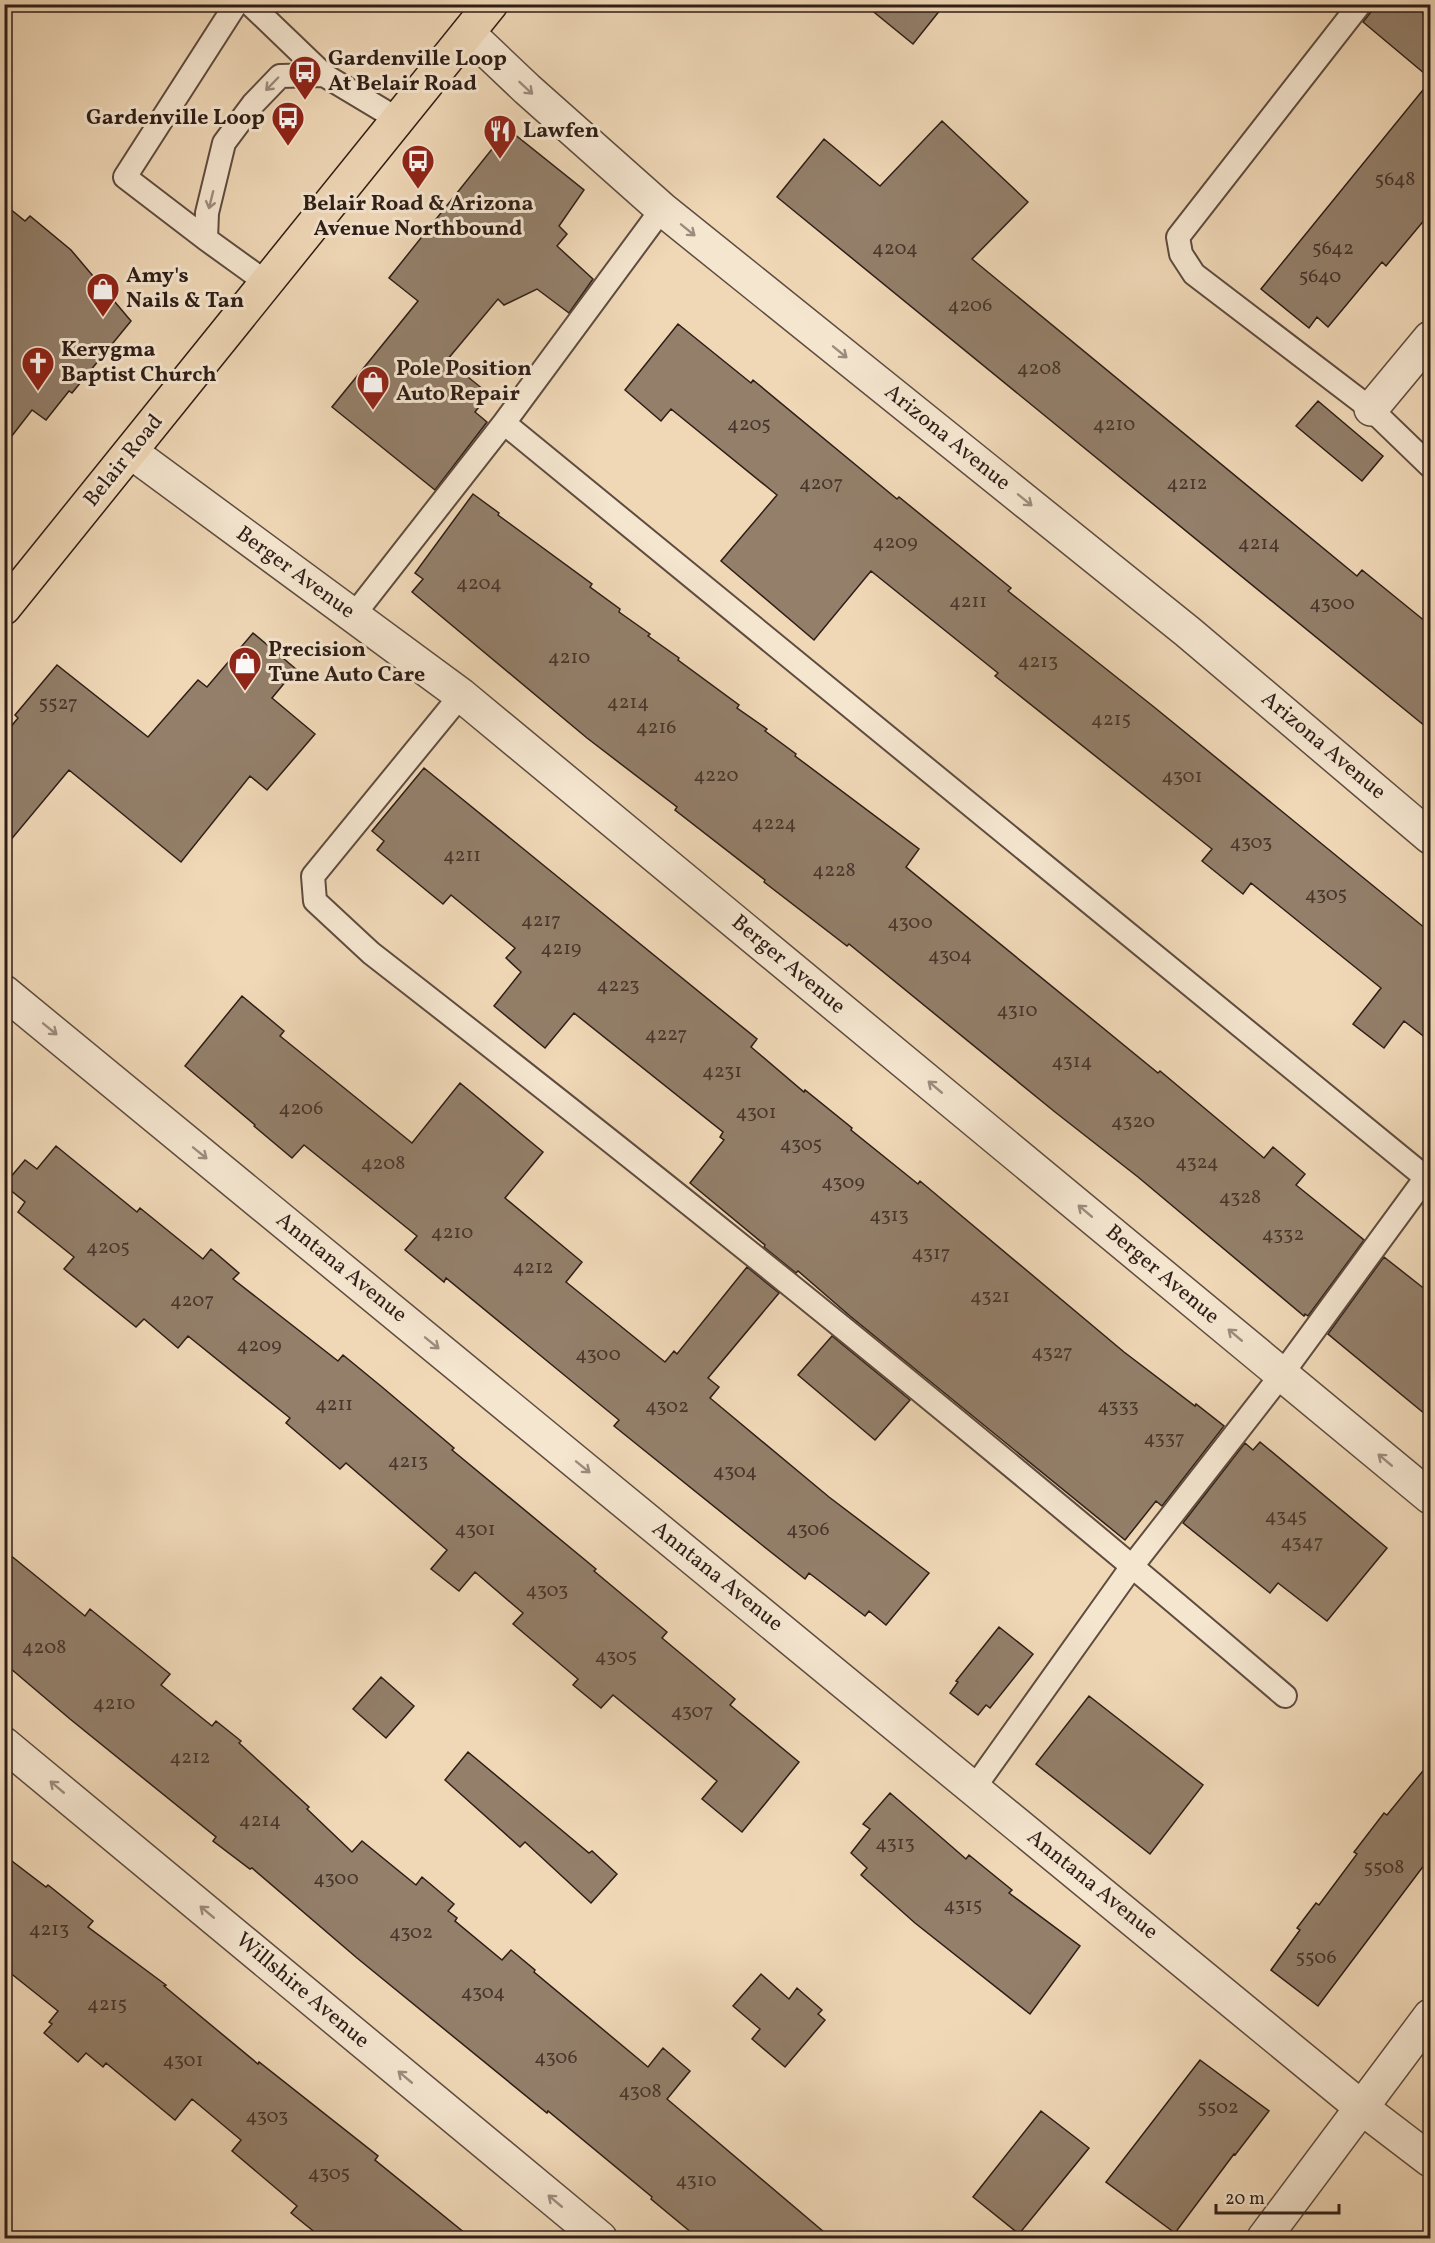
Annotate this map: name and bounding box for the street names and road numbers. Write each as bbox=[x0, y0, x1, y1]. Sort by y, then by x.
street label: Arizona Avenue bbox=[877, 377, 1017, 499]
street label: Belair Road bbox=[77, 408, 171, 514]
street label: Berger Avenue bbox=[229, 519, 361, 627]
street label: Arizona Avenue bbox=[1254, 684, 1392, 808]
street label: Berger Avenue bbox=[724, 908, 852, 1022]
street label: Anntana Avenue bbox=[269, 1205, 413, 1331]
street label: Berger Avenue bbox=[1098, 1218, 1226, 1332]
street label: Anntana Avenue bbox=[645, 1514, 789, 1640]
street label: Anntana Avenue bbox=[1020, 1822, 1164, 1948]
street label: Willshire Avenue bbox=[228, 1926, 376, 2056]

